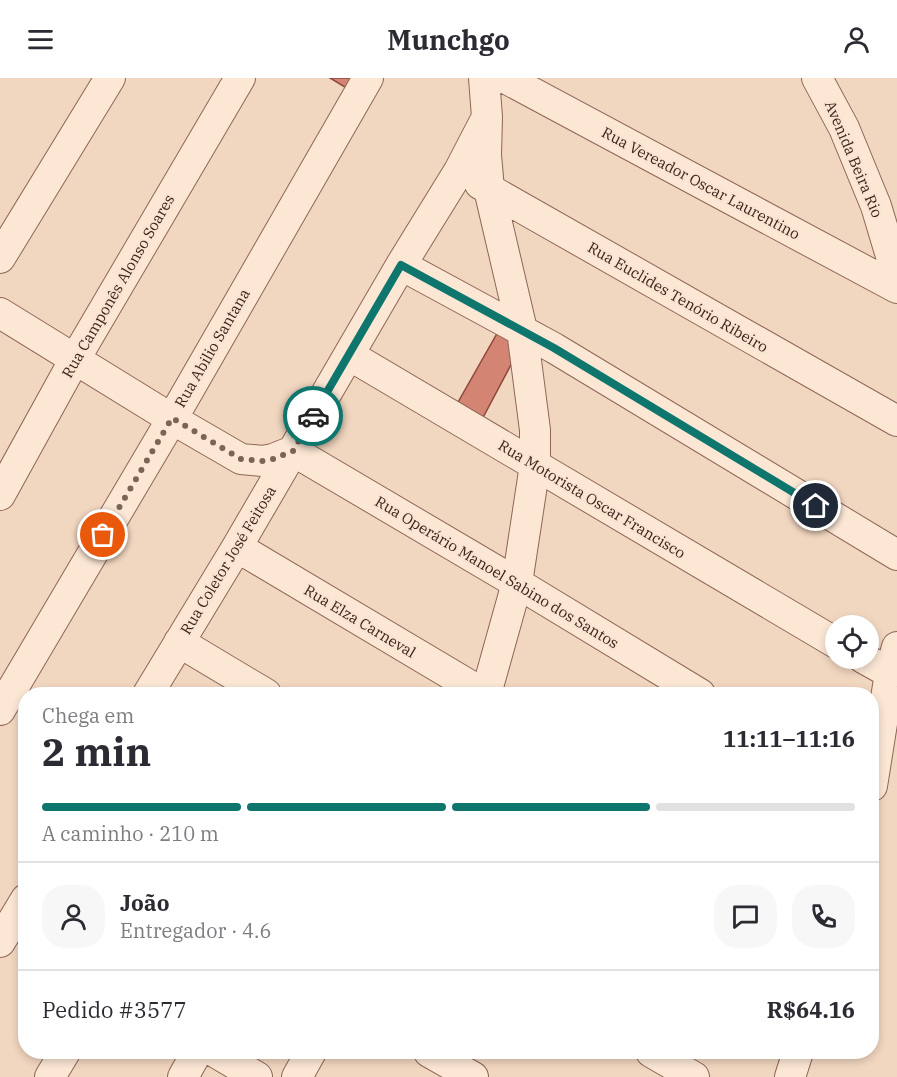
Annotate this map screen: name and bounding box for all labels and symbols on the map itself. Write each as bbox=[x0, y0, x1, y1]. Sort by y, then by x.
street label: Avenida Beira Rio bbox=[821, 98, 887, 220]
street label: Rua Vereador Oscar Laurentino bbox=[599, 123, 803, 243]
street label: Rua Camponês Alonso Soares bbox=[58, 191, 178, 381]
street label: Rua Euclides Tenório Ribeiro bbox=[584, 237, 772, 357]
street label: Rua Abilio Santana bbox=[170, 285, 254, 411]
courier bbox=[283, 386, 343, 446]
street label: Rua Motorista Oscar Francisco bbox=[495, 435, 689, 563]
pin bbox=[790, 480, 841, 531]
street label: Rua Coletor José Feitosa bbox=[176, 482, 280, 638]
street label: Rua Operário Manoel Sabino dos Santos bbox=[372, 492, 622, 652]
pin bbox=[77, 509, 128, 560]
street label: Rua Elza Carneval bbox=[301, 580, 419, 662]

